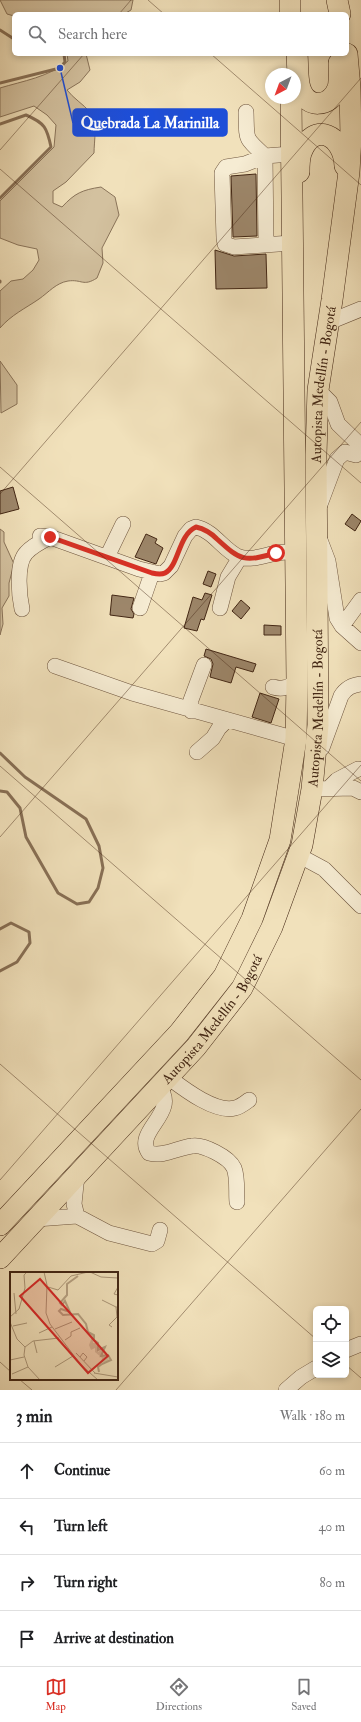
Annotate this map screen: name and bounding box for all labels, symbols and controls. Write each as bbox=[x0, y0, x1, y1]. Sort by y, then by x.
search box bbox=[12, 12, 349, 56]
icon: search bbox=[26, 23, 48, 45]
text: Search here bbox=[58, 25, 127, 44]
north arrow bbox=[265, 68, 301, 104]
callout: Quebrada La Marinilla bbox=[73, 109, 227, 136]
text: Quebrada La Marinilla bbox=[81, 114, 220, 133]
street label: Autopista Medellín - Bogotá bbox=[307, 305, 339, 464]
route end bbox=[41, 528, 59, 546]
route start bbox=[267, 544, 285, 562]
street label: Autopista Medellín - Bogotá bbox=[304, 629, 327, 789]
street label: Autopista Medellín - Bogotá bbox=[157, 952, 266, 1088]
inset map bbox=[10, 1272, 118, 1380]
map controls bbox=[313, 1306, 349, 1378]
button: locate bbox=[313, 1306, 349, 1342]
button: layers bbox=[313, 1342, 349, 1378]
text: 3 min bbox=[16, 1406, 53, 1427]
text: Walk · 180 m bbox=[280, 1408, 345, 1424]
icon: ahead bbox=[16, 1460, 38, 1482]
text: Continue bbox=[54, 1461, 110, 1480]
text: 60 m bbox=[319, 1463, 345, 1479]
icon: left bbox=[16, 1516, 38, 1538]
text: Turn left bbox=[54, 1517, 108, 1536]
text: 40 m bbox=[319, 1519, 345, 1535]
icon: right bbox=[16, 1572, 38, 1594]
text: Turn right bbox=[54, 1573, 117, 1592]
text: 80 m bbox=[319, 1575, 345, 1591]
icon: arrive bbox=[16, 1628, 38, 1650]
text: Arrive at destination bbox=[54, 1629, 174, 1648]
tab: Map bbox=[45, 1676, 67, 1713]
tab: Directions bbox=[156, 1676, 202, 1713]
tab: Saved bbox=[291, 1676, 316, 1713]

